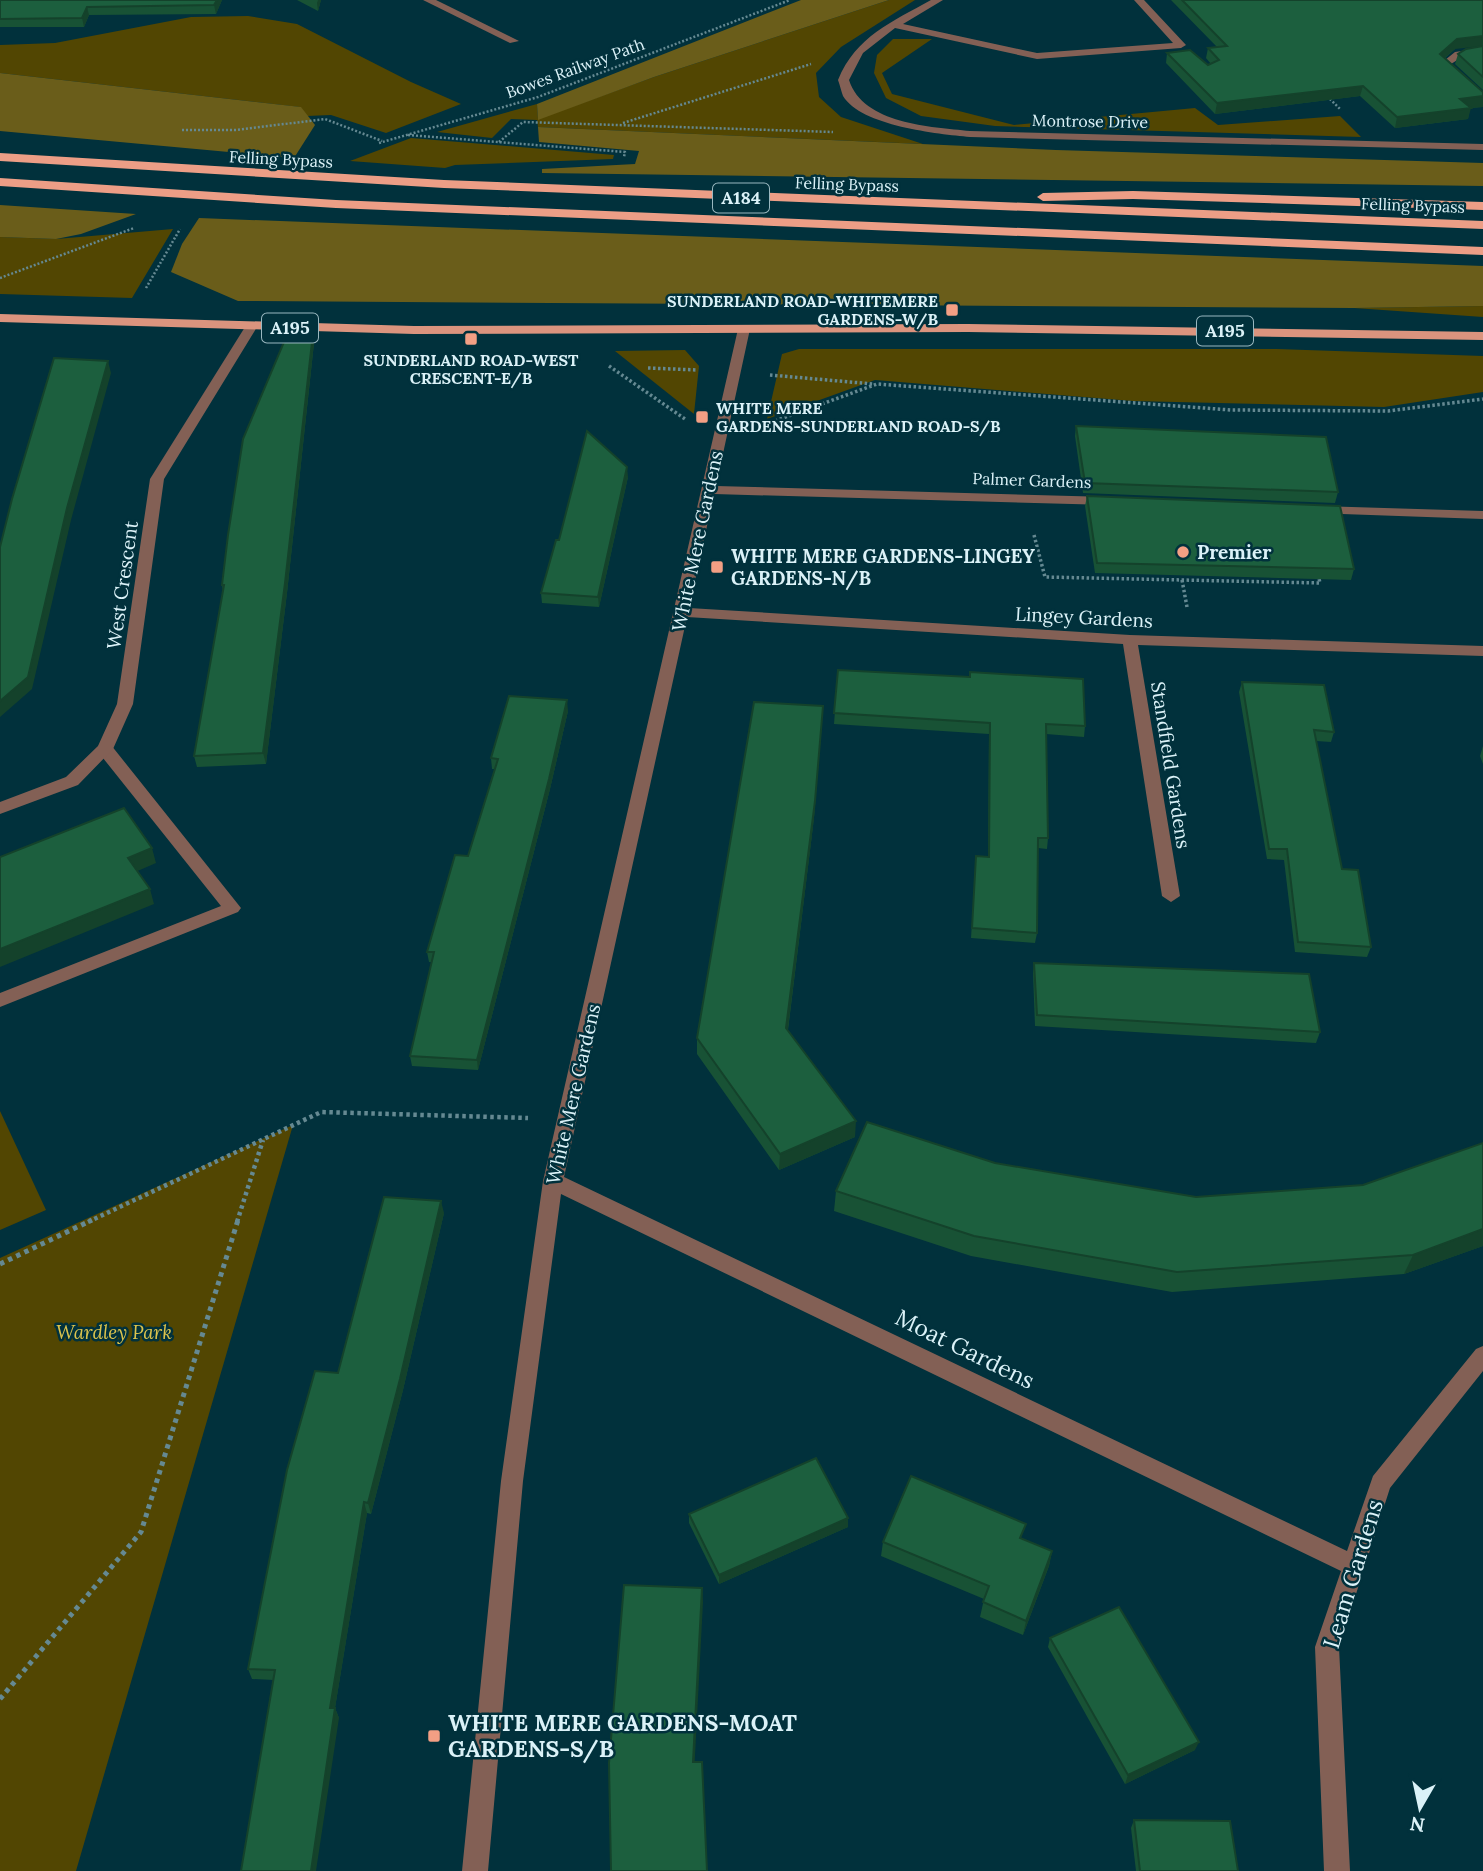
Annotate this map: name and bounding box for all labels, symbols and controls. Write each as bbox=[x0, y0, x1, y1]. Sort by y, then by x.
street label: Bowes Railway Path bbox=[503, 33, 647, 102]
street label: Montrose Drive bbox=[1032, 110, 1149, 132]
street label: Felling Bypass bbox=[229, 146, 333, 172]
street label: Felling Bypass bbox=[795, 172, 899, 196]
road number: A184 bbox=[713, 183, 769, 212]
street label: Felling Bypass bbox=[1361, 193, 1465, 217]
place label: SUNDERLAND ROAD-WHITEMERE GARDENS-W/B bbox=[667, 291, 938, 330]
marker: SUNDERLAND ROAD-WHITEMERE GARDENS-W/B bbox=[944, 302, 960, 318]
road number: A195 bbox=[262, 314, 318, 342]
road number: A195 bbox=[1197, 316, 1253, 346]
marker: SUNDERLAND ROAD-WEST CRESCENT-E/B bbox=[463, 331, 479, 347]
place label: SUNDERLAND ROAD-WEST CRESCENT-E/B bbox=[364, 350, 579, 389]
place label: WHITE MERE GARDENS-SUNDERLAND ROAD-S/B bbox=[716, 398, 1001, 437]
marker: WHITE MERE GARDENS-SUNDERLAND ROAD-S/B bbox=[694, 409, 710, 425]
street label: White Mere Gardens bbox=[666, 448, 728, 634]
street label: Palmer Gardens bbox=[972, 468, 1092, 492]
street label: West Crescent bbox=[101, 519, 143, 651]
place label: Premier bbox=[1197, 540, 1271, 564]
place label: WHITE MERE GARDENS-LINGEY GARDENS-N/B bbox=[731, 544, 1035, 591]
marker: Premier bbox=[1175, 544, 1191, 560]
marker: WHITE MERE GARDENS-LINGEY GARDENS-N/B bbox=[709, 559, 725, 575]
street label: Lingey Gardens bbox=[1015, 601, 1154, 633]
street label: Standfield Gardens bbox=[1146, 680, 1196, 850]
street label: White Mere Gardens bbox=[541, 1001, 605, 1187]
street label: Moat Gardens bbox=[891, 1302, 1039, 1395]
park label: Wardley Park bbox=[56, 1320, 172, 1344]
street label: Leam Gardens bbox=[1316, 1496, 1389, 1652]
place label: WHITE MERE GARDENS-MOAT GARDENS-S/B bbox=[448, 1708, 797, 1764]
marker: WHITE MERE GARDENS-MOAT GARDENS-S/B bbox=[426, 1728, 442, 1744]
north arrow bbox=[1385, 1773, 1455, 1843]
text: N bbox=[1408, 1812, 1426, 1838]

